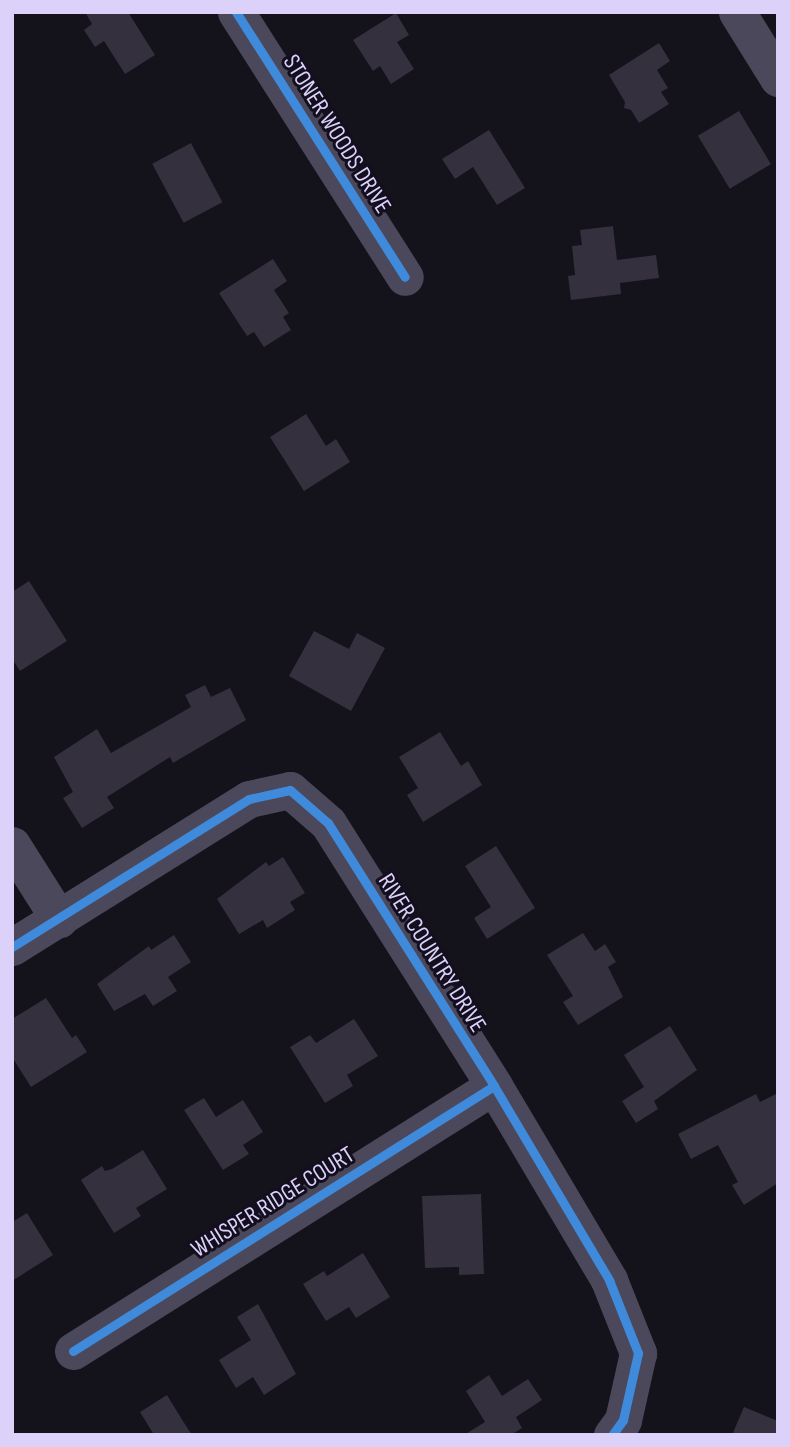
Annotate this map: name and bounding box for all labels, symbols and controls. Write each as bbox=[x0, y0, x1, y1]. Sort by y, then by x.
street label: STONER WOODS DRIVE bbox=[277, 49, 397, 219]
street label: RIVER COUNTRY DRIVE bbox=[372, 868, 492, 1038]
street label: WHISPER RIDGE COURT bbox=[186, 1140, 360, 1264]

